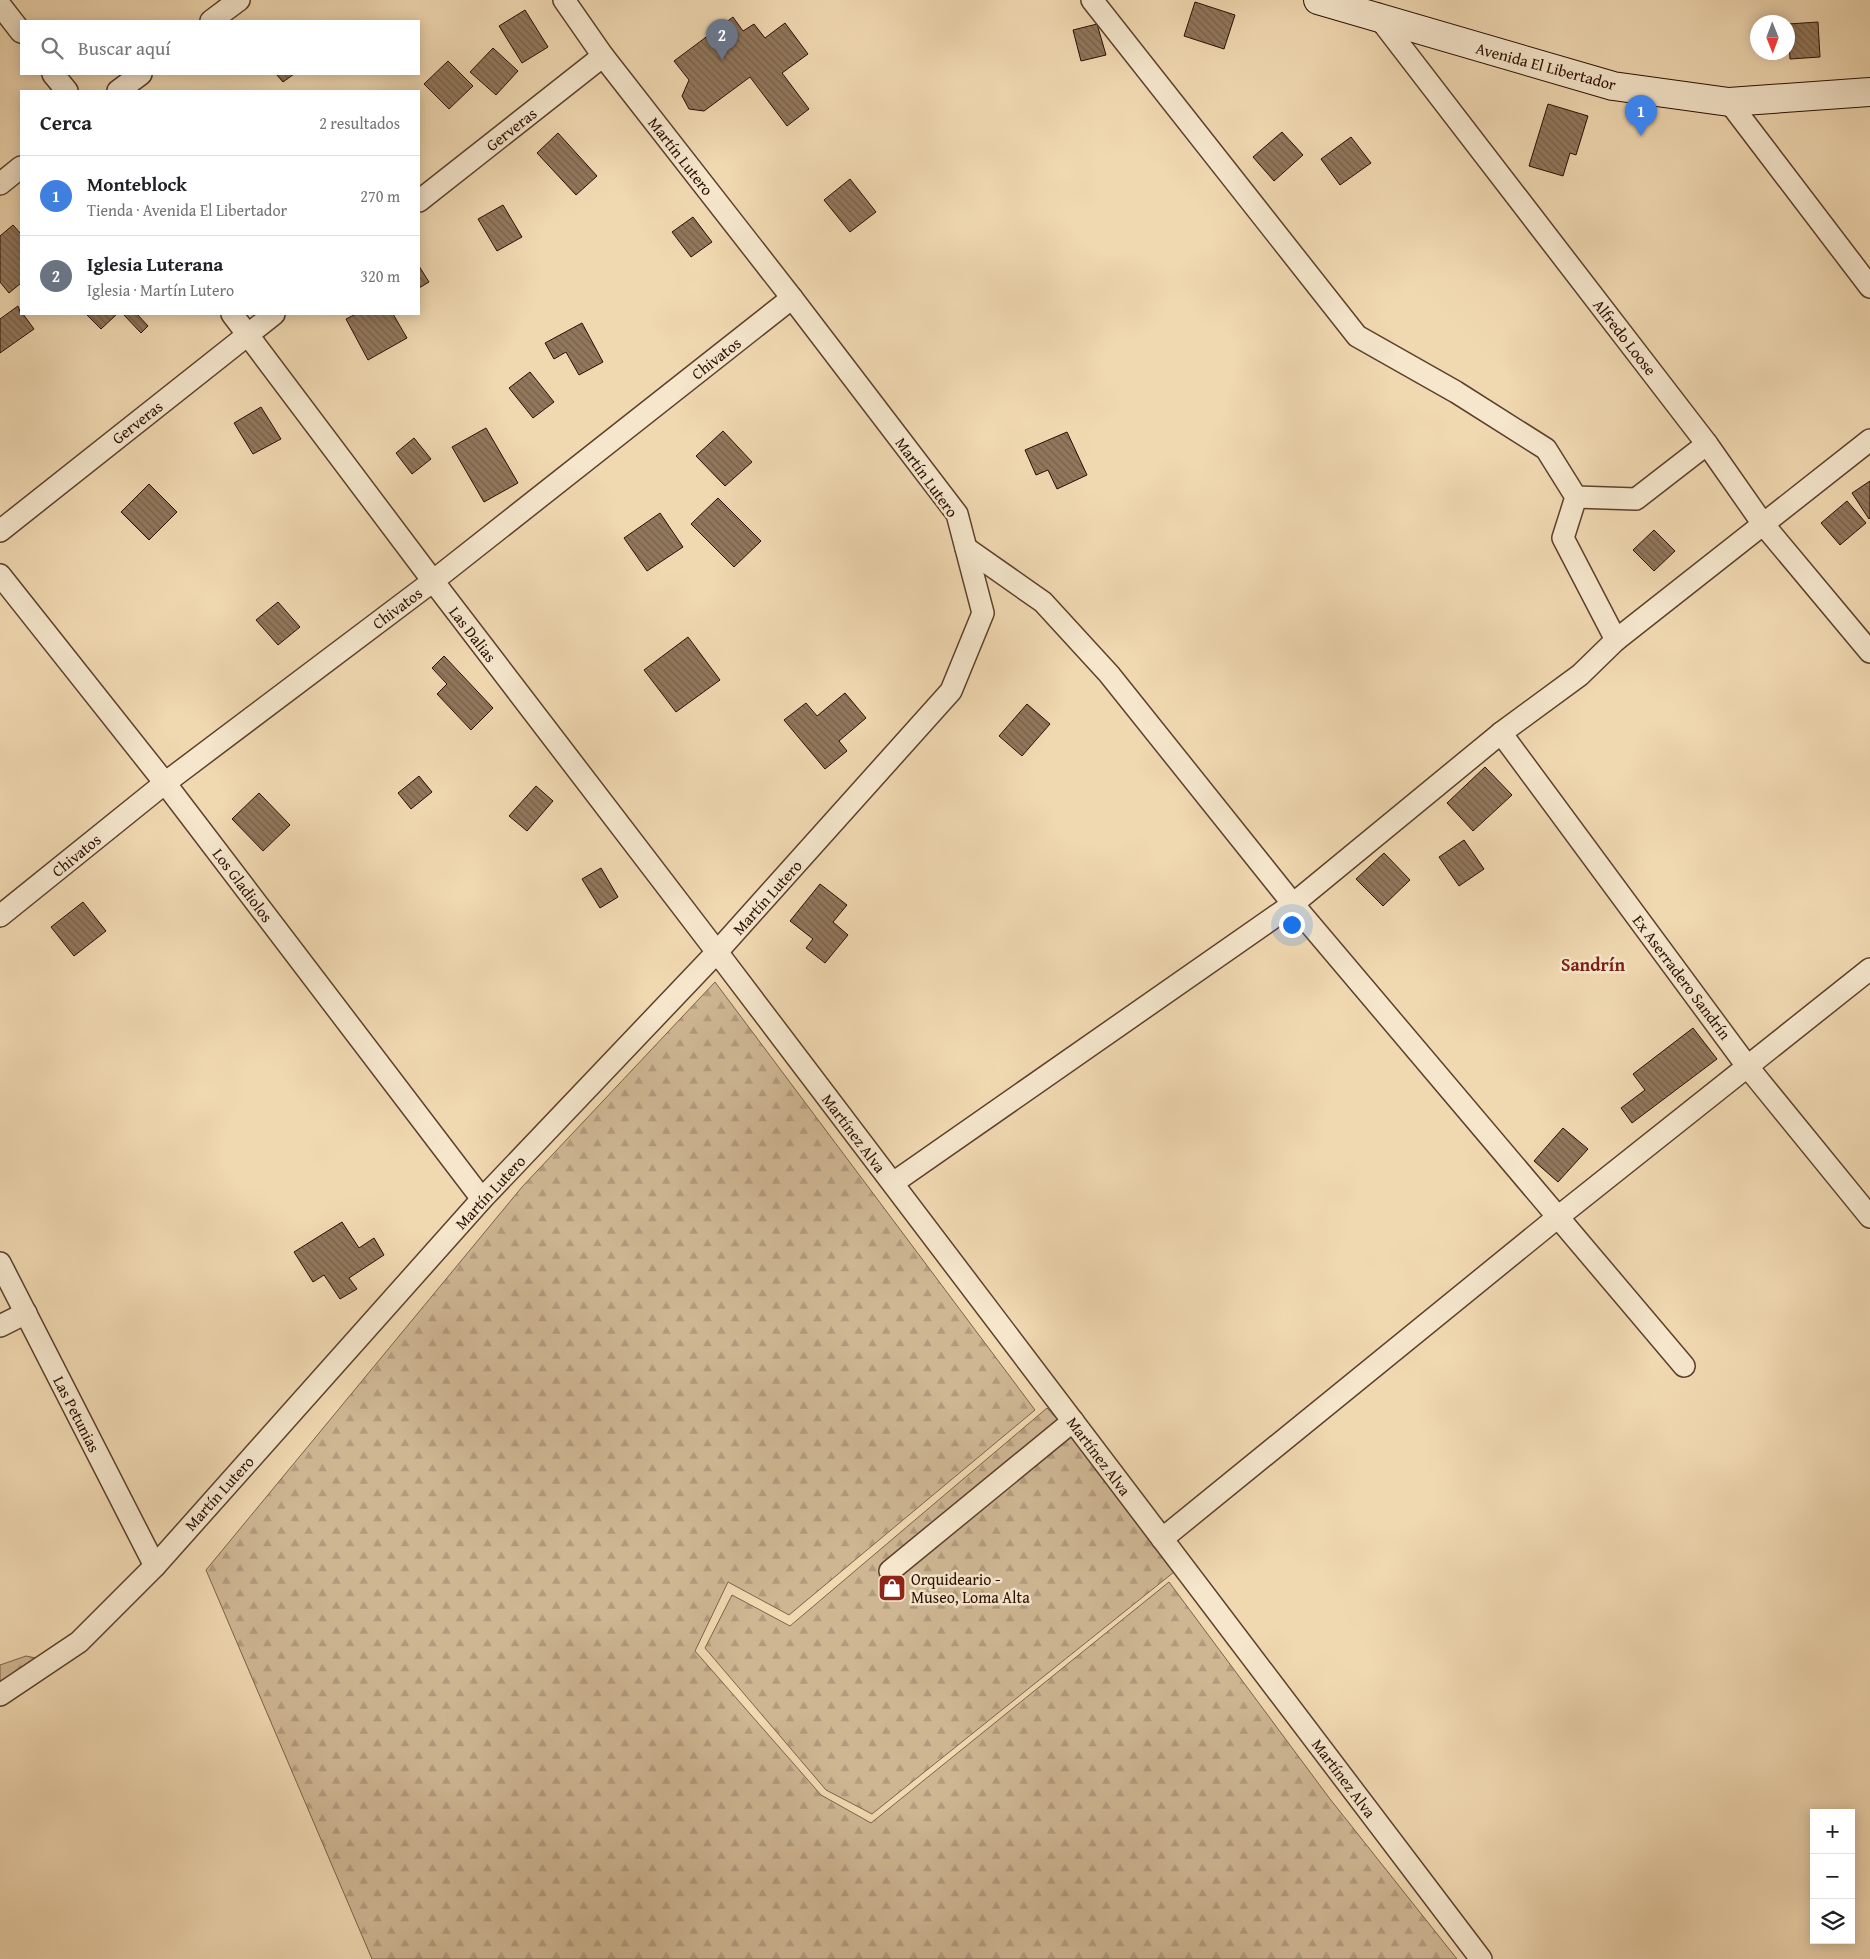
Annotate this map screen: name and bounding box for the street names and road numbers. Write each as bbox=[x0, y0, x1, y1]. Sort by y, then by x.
street label: Avenida El Libertador bbox=[1473, 36, 1619, 96]
street label: Gerveras bbox=[480, 101, 542, 157]
street label: Martín Lutero bbox=[643, 112, 719, 200]
street label: Alfredo Loose bbox=[1587, 294, 1663, 380]
street label: Chivatos bbox=[686, 331, 746, 385]
street label: Gerveras bbox=[106, 394, 168, 450]
street label: Martín Lutero bbox=[890, 432, 964, 522]
street label: Chivatos bbox=[367, 581, 427, 635]
street label: Las Dalias bbox=[443, 601, 503, 667]
street label: Chivatos bbox=[46, 828, 106, 882]
street label: Los Gladiolos bbox=[207, 843, 279, 927]
street label: Martín Lutero bbox=[727, 854, 807, 940]
street label: Ex Aserradero Sandrín bbox=[1627, 909, 1737, 1045]
street label: Martínez Alva bbox=[816, 1088, 892, 1178]
street label: Martín Lutero bbox=[449, 1149, 531, 1235]
street label: Las Petunias bbox=[47, 1372, 107, 1456]
street label: Martínez Alva bbox=[1061, 1411, 1137, 1501]
street label: Martín Lutero bbox=[179, 1450, 259, 1536]
street label: Martínez Alva bbox=[1306, 1733, 1382, 1823]

